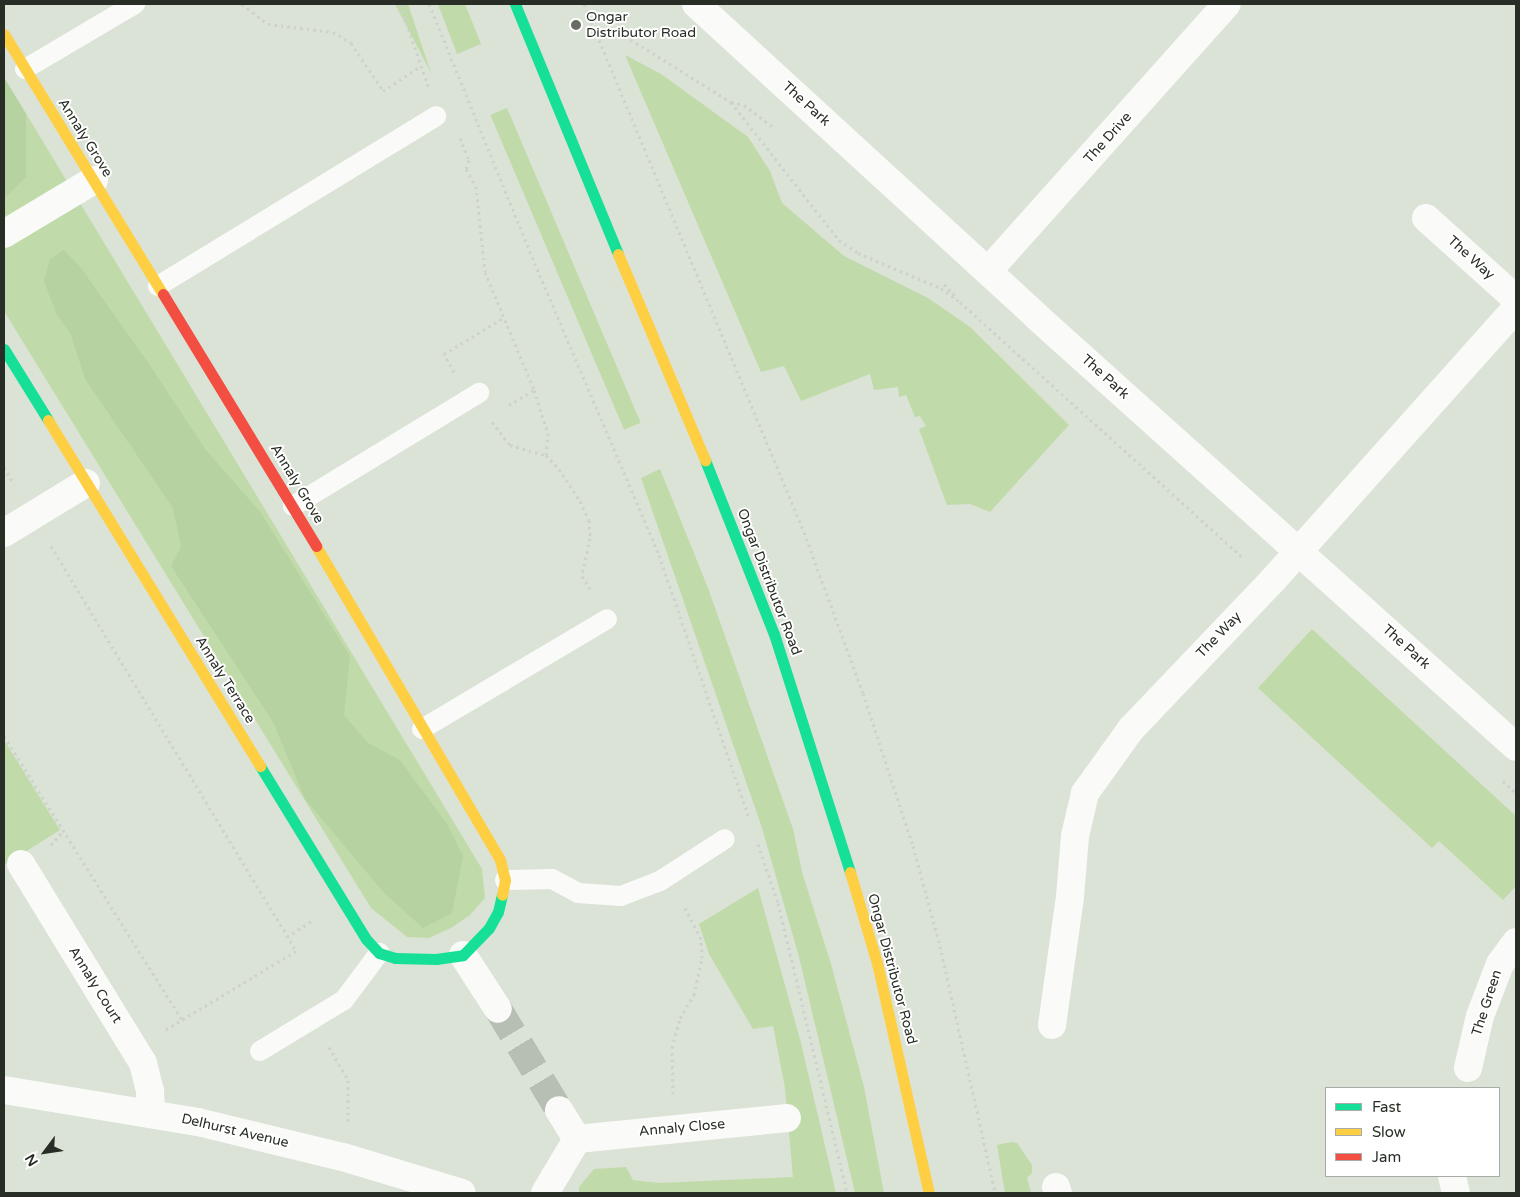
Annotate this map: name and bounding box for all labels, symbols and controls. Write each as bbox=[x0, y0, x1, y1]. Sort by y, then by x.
place label: Ongar Distributor Road bbox=[586, 9, 696, 41]
marker: Ongar Distributor Road bbox=[570, 19, 582, 31]
street label: The Park bbox=[779, 78, 833, 130]
street label: Annaly Grove bbox=[54, 96, 116, 180]
street label: The Drive bbox=[1081, 109, 1135, 167]
street label: The Way bbox=[1444, 233, 1498, 283]
street label: The Park bbox=[1078, 351, 1132, 403]
street label: Annaly Grove bbox=[267, 441, 327, 527]
street label: Ongar Distributor Road bbox=[733, 506, 805, 658]
street label: The Way bbox=[1193, 609, 1245, 661]
street label: The Park bbox=[1379, 621, 1433, 673]
street label: Annaly Terrace bbox=[192, 633, 258, 727]
street label: Ongar Distributor Road bbox=[864, 892, 920, 1046]
street label: Annaly Court bbox=[65, 944, 125, 1026]
street label: The Green bbox=[1468, 968, 1506, 1038]
legend bbox=[1325, 1087, 1500, 1177]
text: Fast bbox=[1372, 1098, 1401, 1116]
street label: Delhurst Avenue bbox=[180, 1110, 290, 1152]
street label: Annaly Close bbox=[638, 1116, 726, 1140]
text: Slow bbox=[1372, 1123, 1406, 1141]
north arrow bbox=[20, 1127, 70, 1177]
text: Jam bbox=[1372, 1148, 1401, 1166]
text: N bbox=[22, 1151, 42, 1169]

